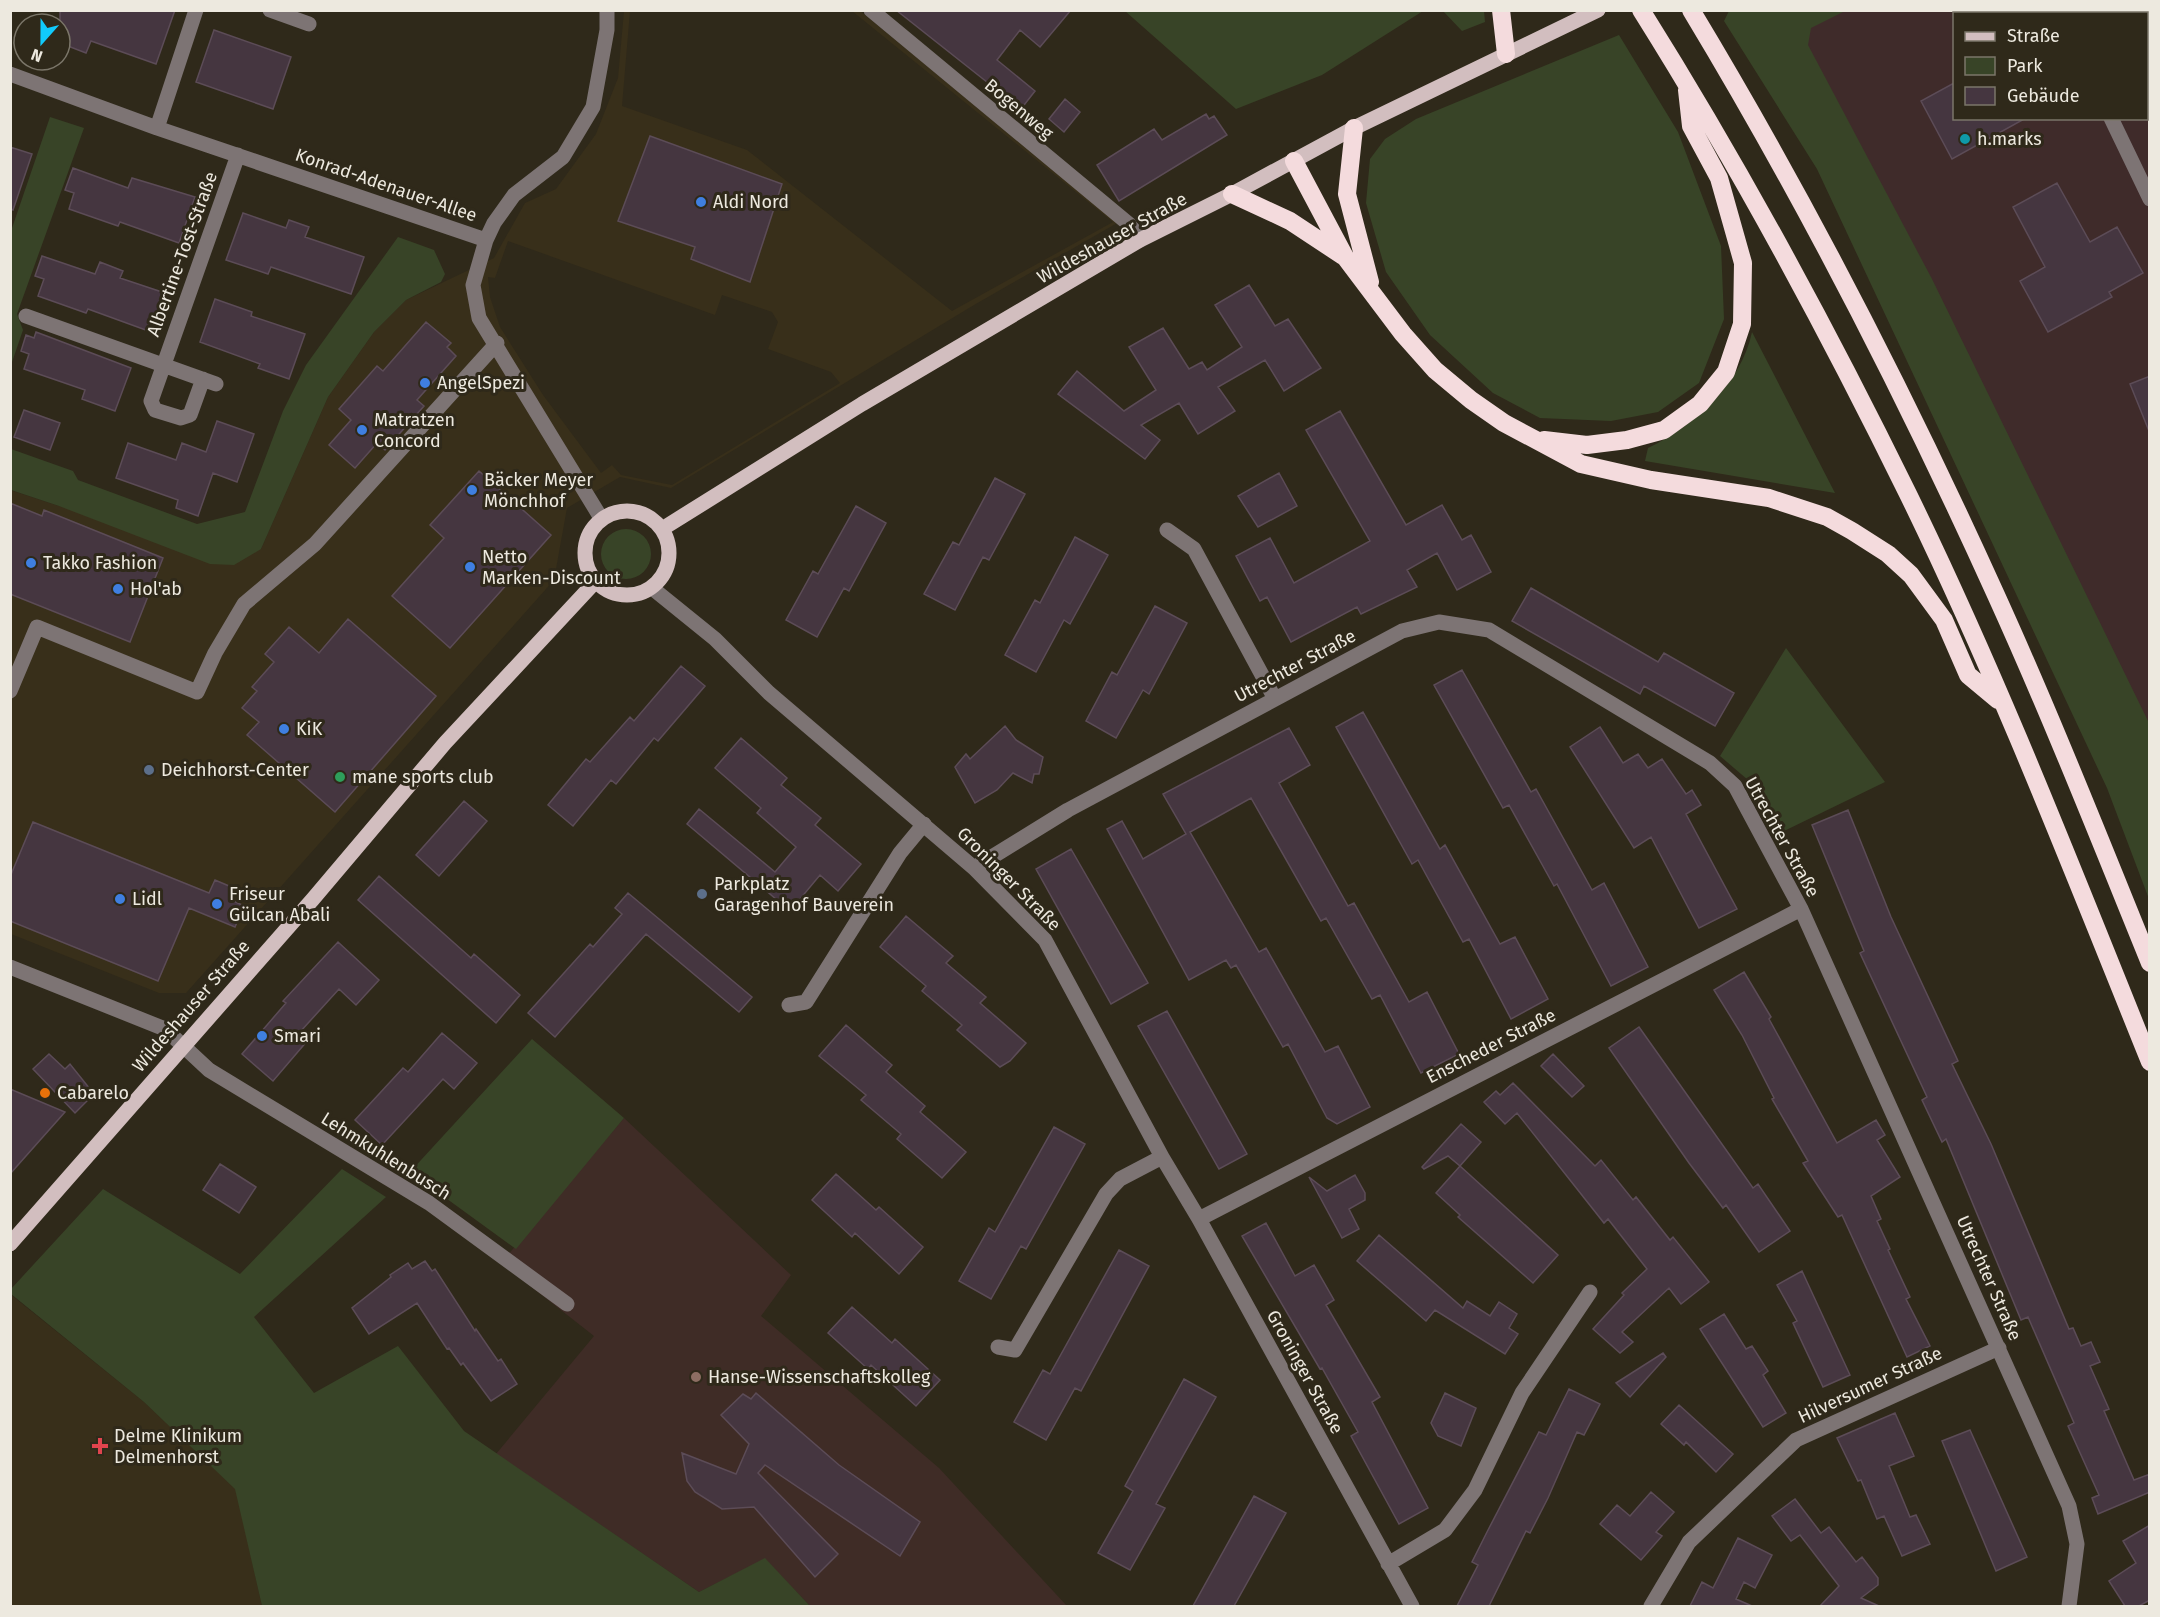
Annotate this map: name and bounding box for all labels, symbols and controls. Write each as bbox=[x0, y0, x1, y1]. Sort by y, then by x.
north arrow bbox=[12, 12, 72, 72]
legend bbox=[1953, 12, 2148, 120]
text: Straße bbox=[2007, 25, 2060, 47]
text: N bbox=[28, 45, 45, 66]
text: Park bbox=[2007, 55, 2043, 77]
street label: Bogenweg bbox=[980, 74, 1058, 144]
text: Gebäude bbox=[2007, 85, 2080, 107]
place label: h.marks bbox=[1977, 128, 2042, 150]
marker: h.marks bbox=[1958, 132, 1972, 146]
street label: Konrad-Adenauer-Allee bbox=[292, 144, 480, 226]
street label: Albertine-Tost-Straße bbox=[142, 169, 222, 339]
street label: Wildeshauser Straße bbox=[1033, 188, 1191, 288]
place label: Aldi Nord bbox=[713, 191, 789, 213]
marker: Aldi Nord bbox=[694, 195, 708, 209]
place label: AngelSpezi bbox=[437, 372, 525, 394]
marker: AngelSpezi bbox=[418, 376, 432, 390]
place label: Matratzen Concord bbox=[374, 409, 455, 452]
marker: Matratzen Concord bbox=[355, 423, 369, 437]
place label: Bäcker Meyer Mönchhof bbox=[484, 469, 593, 512]
marker: Bäcker Meyer Mönchhof bbox=[465, 483, 479, 497]
place label: Netto Marken-Discount bbox=[482, 546, 621, 589]
place label: Takko Fashion bbox=[43, 552, 157, 574]
marker: Takko Fashion bbox=[24, 556, 38, 570]
marker: Netto Marken-Discount bbox=[463, 560, 477, 574]
place label: Hol'ab bbox=[130, 578, 182, 600]
marker: Hol'ab bbox=[111, 582, 125, 596]
street label: Utrechter Straße bbox=[1230, 625, 1360, 707]
place label: KiK bbox=[296, 718, 323, 740]
marker: KiK bbox=[277, 722, 291, 736]
place label: Deichhorst-Center bbox=[161, 759, 309, 781]
marker: Deichhorst-Center bbox=[142, 763, 156, 777]
place label: mane sports club bbox=[352, 766, 494, 788]
marker: mane sports club bbox=[333, 770, 347, 784]
street label: Utrechter Straße bbox=[1740, 773, 1824, 901]
street label: Groninger Straße bbox=[952, 822, 1066, 936]
place label: Parkplatz Garagenhof Bauverein bbox=[714, 873, 894, 916]
place label: Friseur Gülcan Abali bbox=[229, 883, 330, 926]
marker: Parkplatz Garagenhof Bauverein bbox=[695, 887, 709, 901]
place label: Lidl bbox=[132, 888, 162, 910]
marker: Lidl bbox=[113, 892, 127, 906]
marker: Friseur Gülcan Abali bbox=[210, 897, 224, 911]
street label: Wildeshauser Straße bbox=[128, 935, 254, 1077]
street label: Enscheder Straße bbox=[1422, 1004, 1560, 1088]
place label: Smari bbox=[274, 1025, 321, 1047]
marker: Smari bbox=[255, 1029, 269, 1043]
place label: Cabarelo bbox=[57, 1082, 129, 1104]
marker: Cabarelo bbox=[38, 1086, 52, 1100]
street label: Lehmkuhlenbusch bbox=[317, 1107, 455, 1205]
street label: Utrechter Straße bbox=[1952, 1212, 2026, 1344]
street label: Groninger Straße bbox=[1262, 1306, 1348, 1438]
street label: Hilversumer Straße bbox=[1794, 1342, 1946, 1428]
place label: Hanse-Wissenschaftskolleg bbox=[708, 1366, 931, 1388]
marker: Hanse-Wissenschaftskolleg bbox=[689, 1370, 703, 1384]
place label: Delme Klinikum Delmenhorst bbox=[114, 1425, 242, 1468]
marker: Delme Klinikum Delmenhorst bbox=[91, 1437, 109, 1455]

